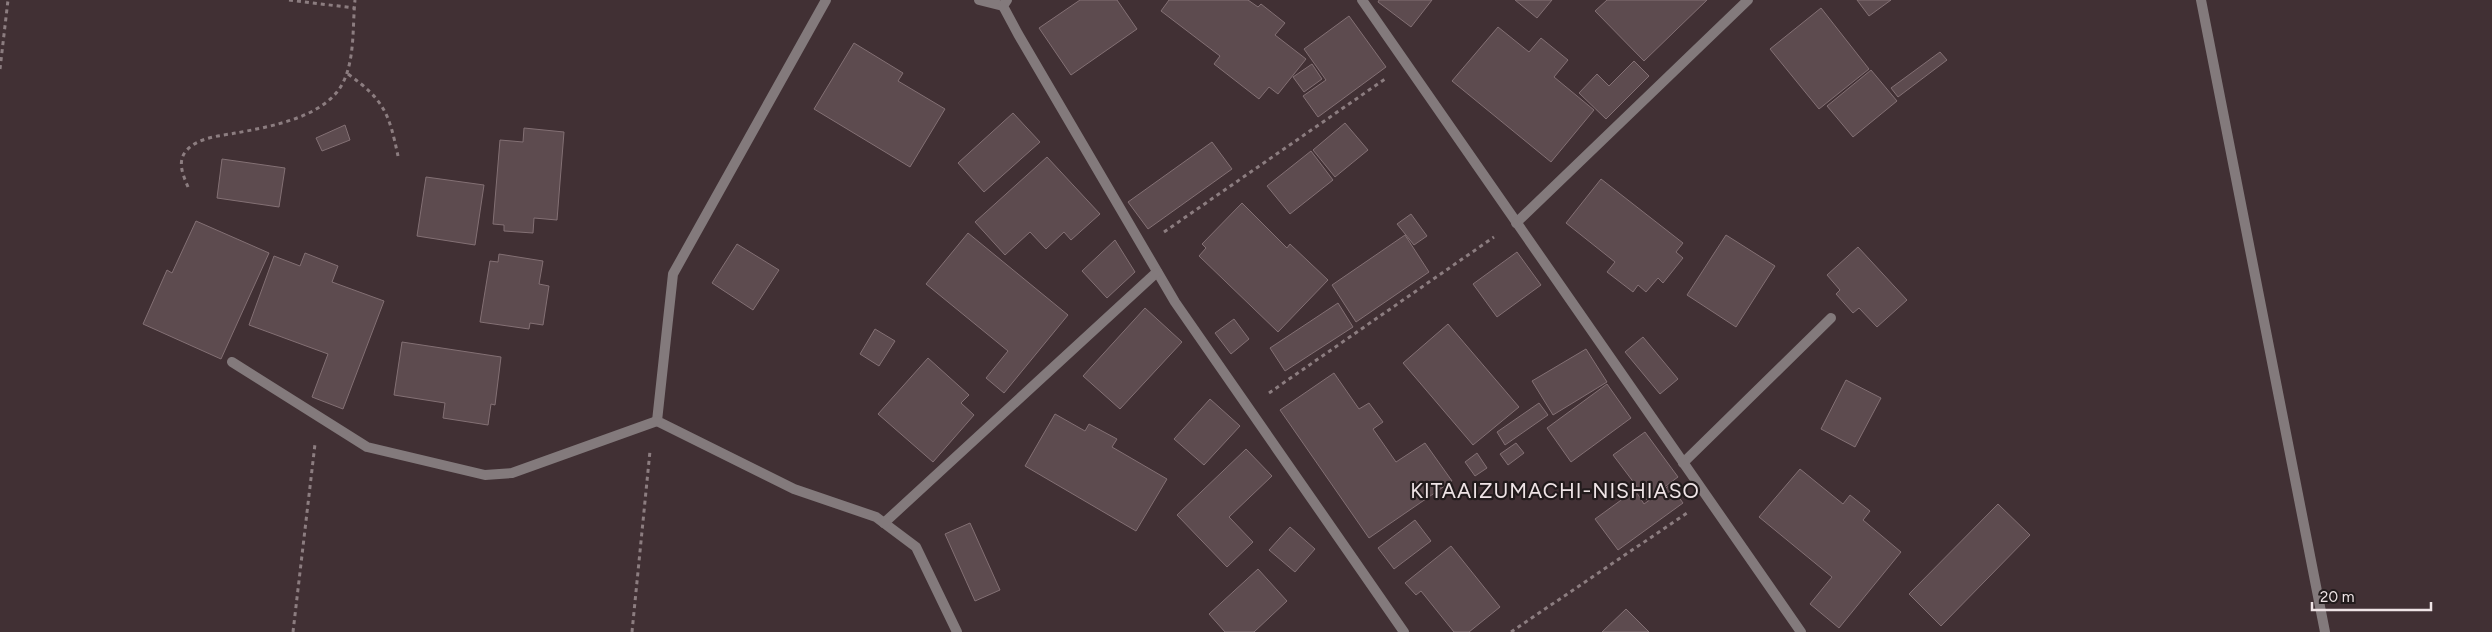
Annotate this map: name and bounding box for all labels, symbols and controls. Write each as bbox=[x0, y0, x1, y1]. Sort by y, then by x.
district label: KITAAIZUMACHI-NISHIASO bbox=[1410, 478, 1700, 503]
scale bar bbox=[2312, 580, 2431, 612]
text: 20 m bbox=[2320, 588, 2354, 606]

